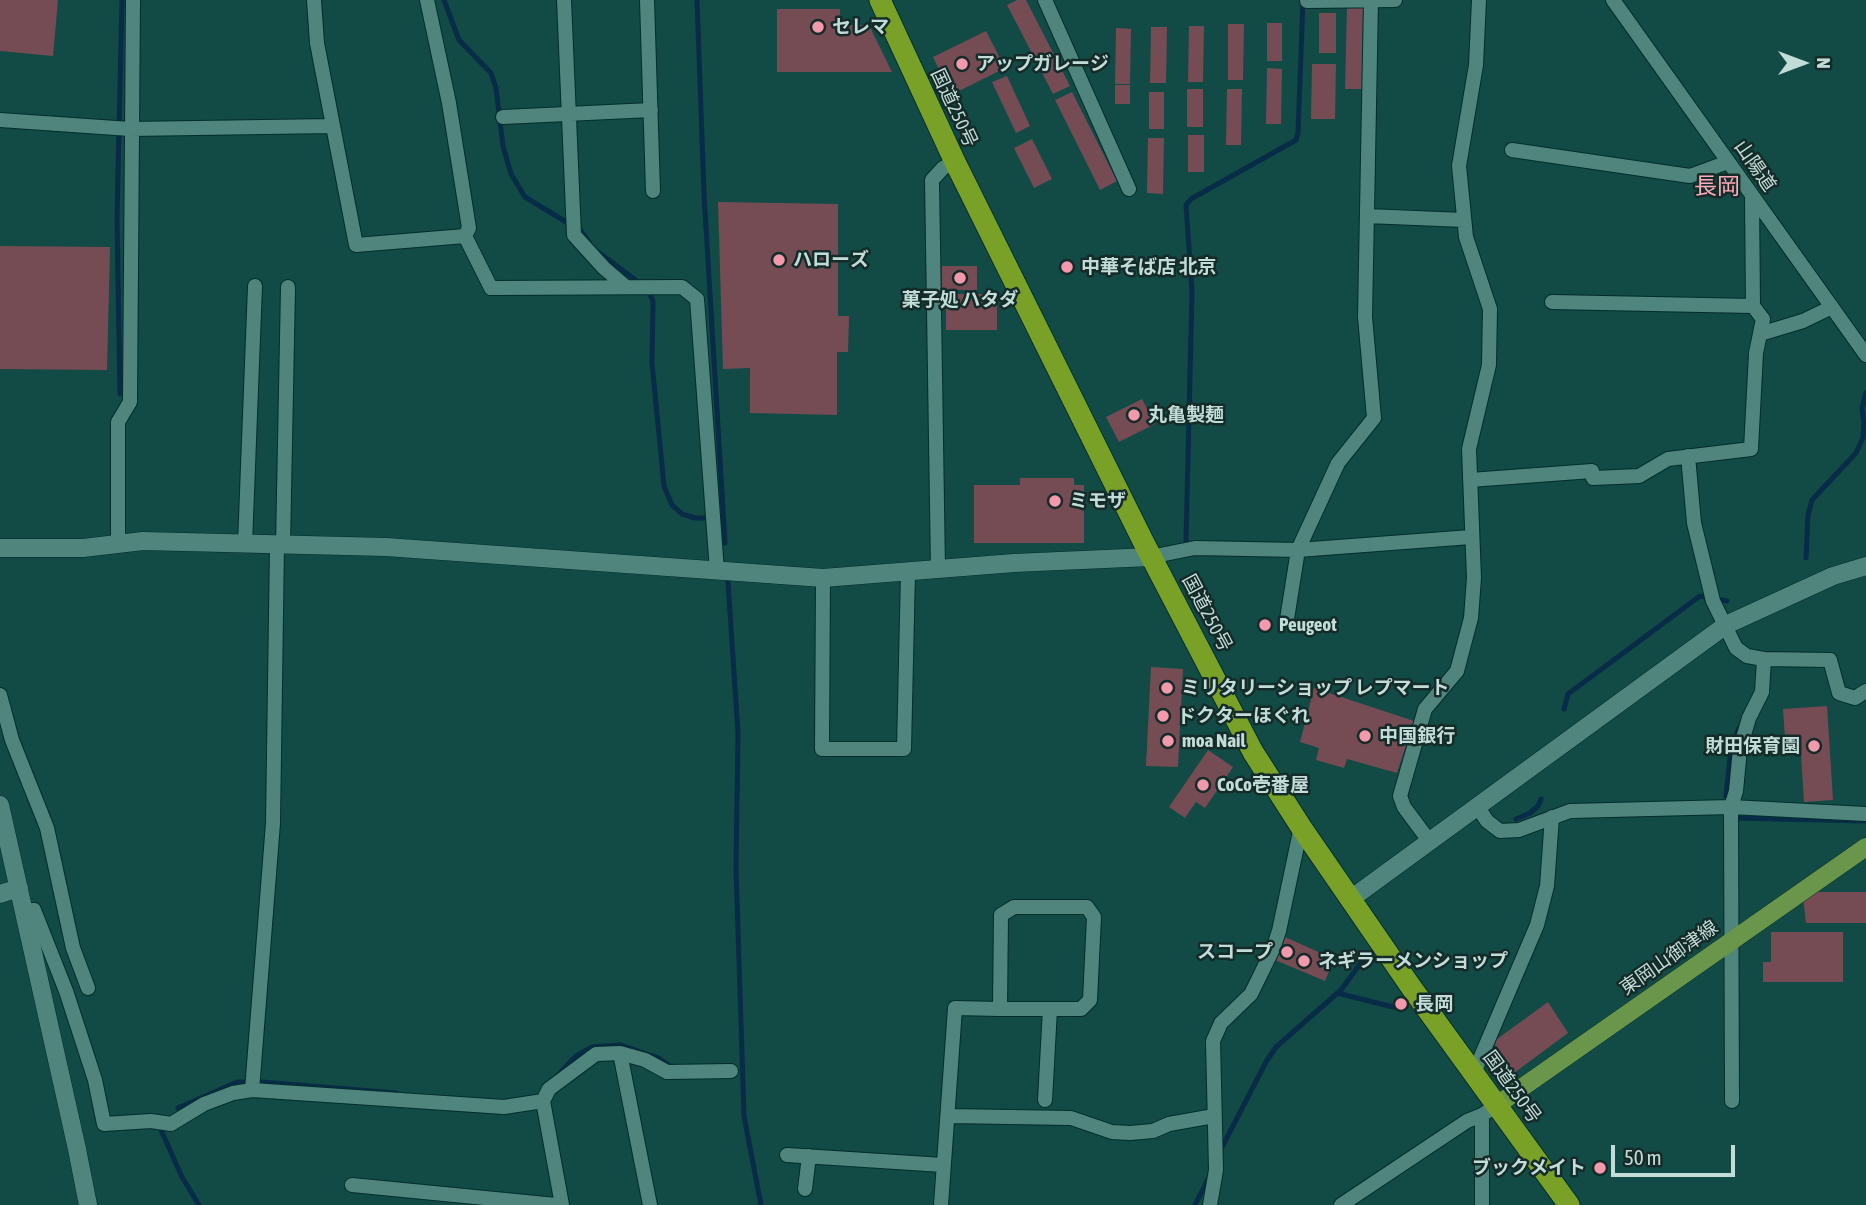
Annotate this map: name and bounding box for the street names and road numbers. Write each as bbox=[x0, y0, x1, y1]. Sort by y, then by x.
street label: 国道250号 bbox=[926, 65, 982, 151]
street label: 山陽道 bbox=[1729, 136, 1781, 196]
street label: 国道250号 bbox=[1177, 571, 1237, 655]
street label: 東岡山御津線 bbox=[1616, 916, 1722, 1000]
street label: 国道250号 bbox=[1478, 1046, 1546, 1128]

